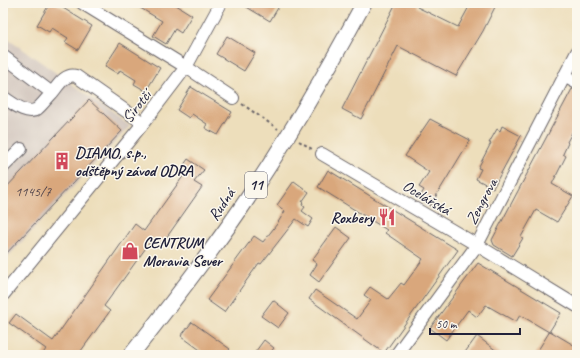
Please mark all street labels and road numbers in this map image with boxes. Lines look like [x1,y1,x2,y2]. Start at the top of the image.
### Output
street label: Sirotčí [118,84,158,127]
road number: 11 [245,172,267,198]
street label: Zengrova [462,174,503,228]
street label: Ocelářská [399,176,456,221]
street label: Rudná [204,183,241,224]

